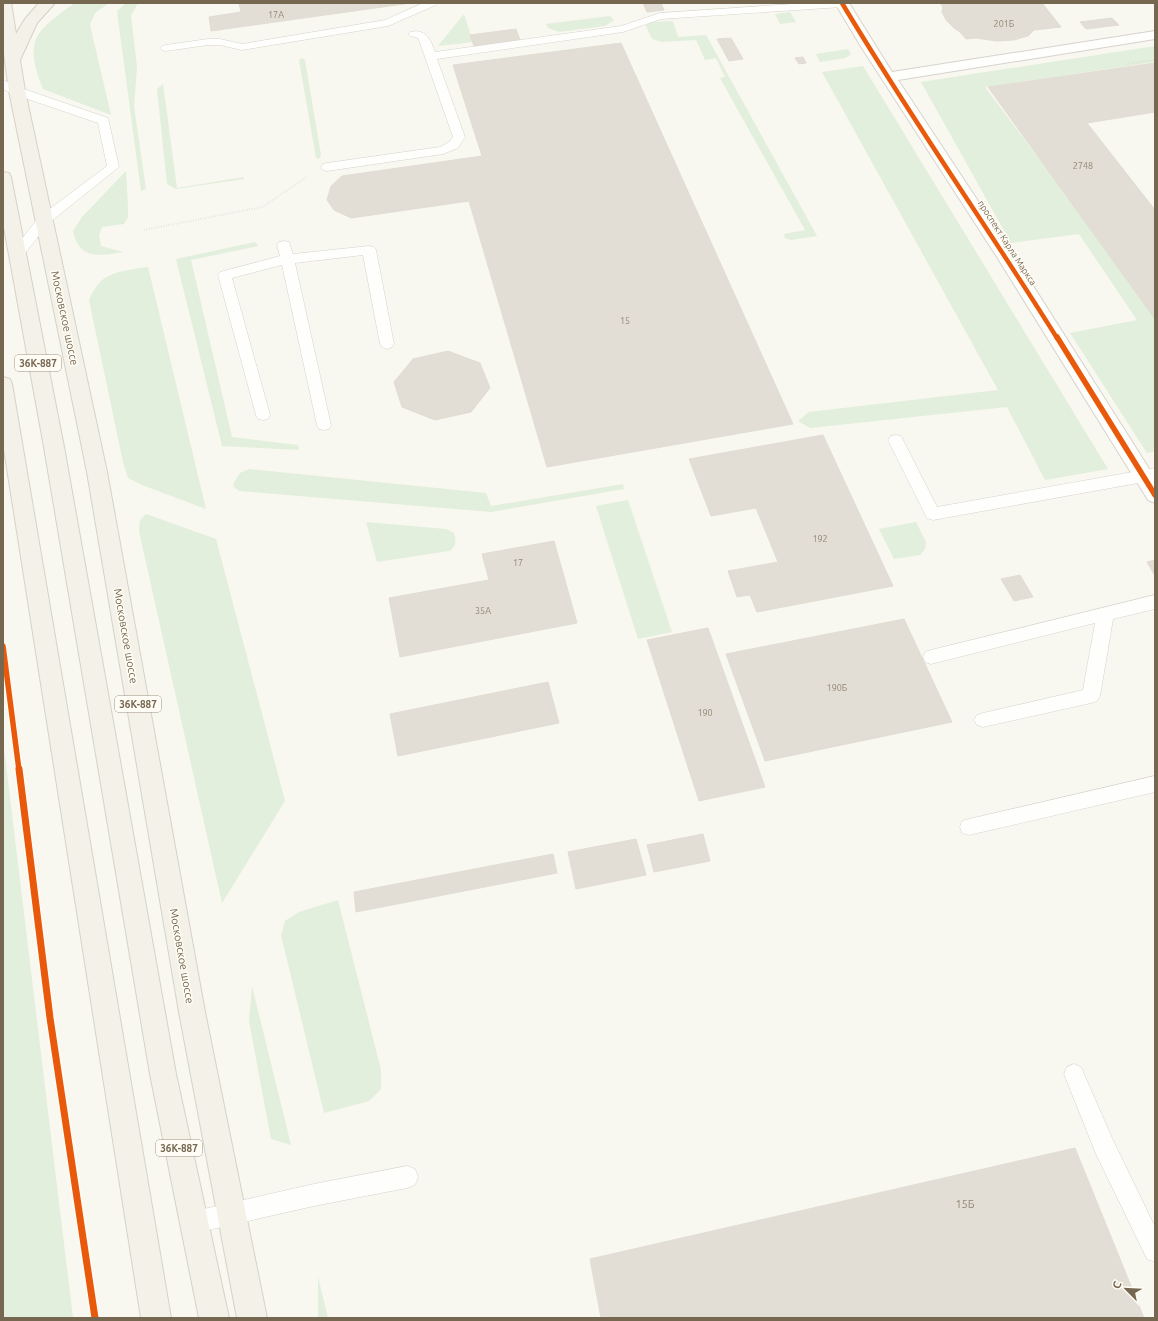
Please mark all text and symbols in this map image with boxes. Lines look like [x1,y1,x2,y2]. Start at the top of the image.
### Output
house number: 17А [268,10,284,20]
house number: 201Б [994,19,1015,29]
house number: 2748 [1073,161,1093,171]
street label: проспект Карла Маркса [976,199,1038,287]
street label: Московское шоссе [49,270,81,366]
house number: 15 [620,316,630,326]
road number: 36К-887 [15,355,61,371]
house number: 192 [812,534,828,544]
house number: 17 [513,558,523,568]
street label: Московское шоссе [112,588,140,684]
house number: 35А [475,606,491,616]
house number: 190Б [827,683,848,693]
road number: 36К-887 [115,696,161,712]
house number: 190 [697,708,713,718]
street label: Московское шоссе [168,908,196,1004]
road number: 36К-887 [156,1140,202,1156]
house number: 15Б [955,1198,975,1210]
north arrow [1106,1269,1146,1309]
text: С [1110,1279,1124,1291]

